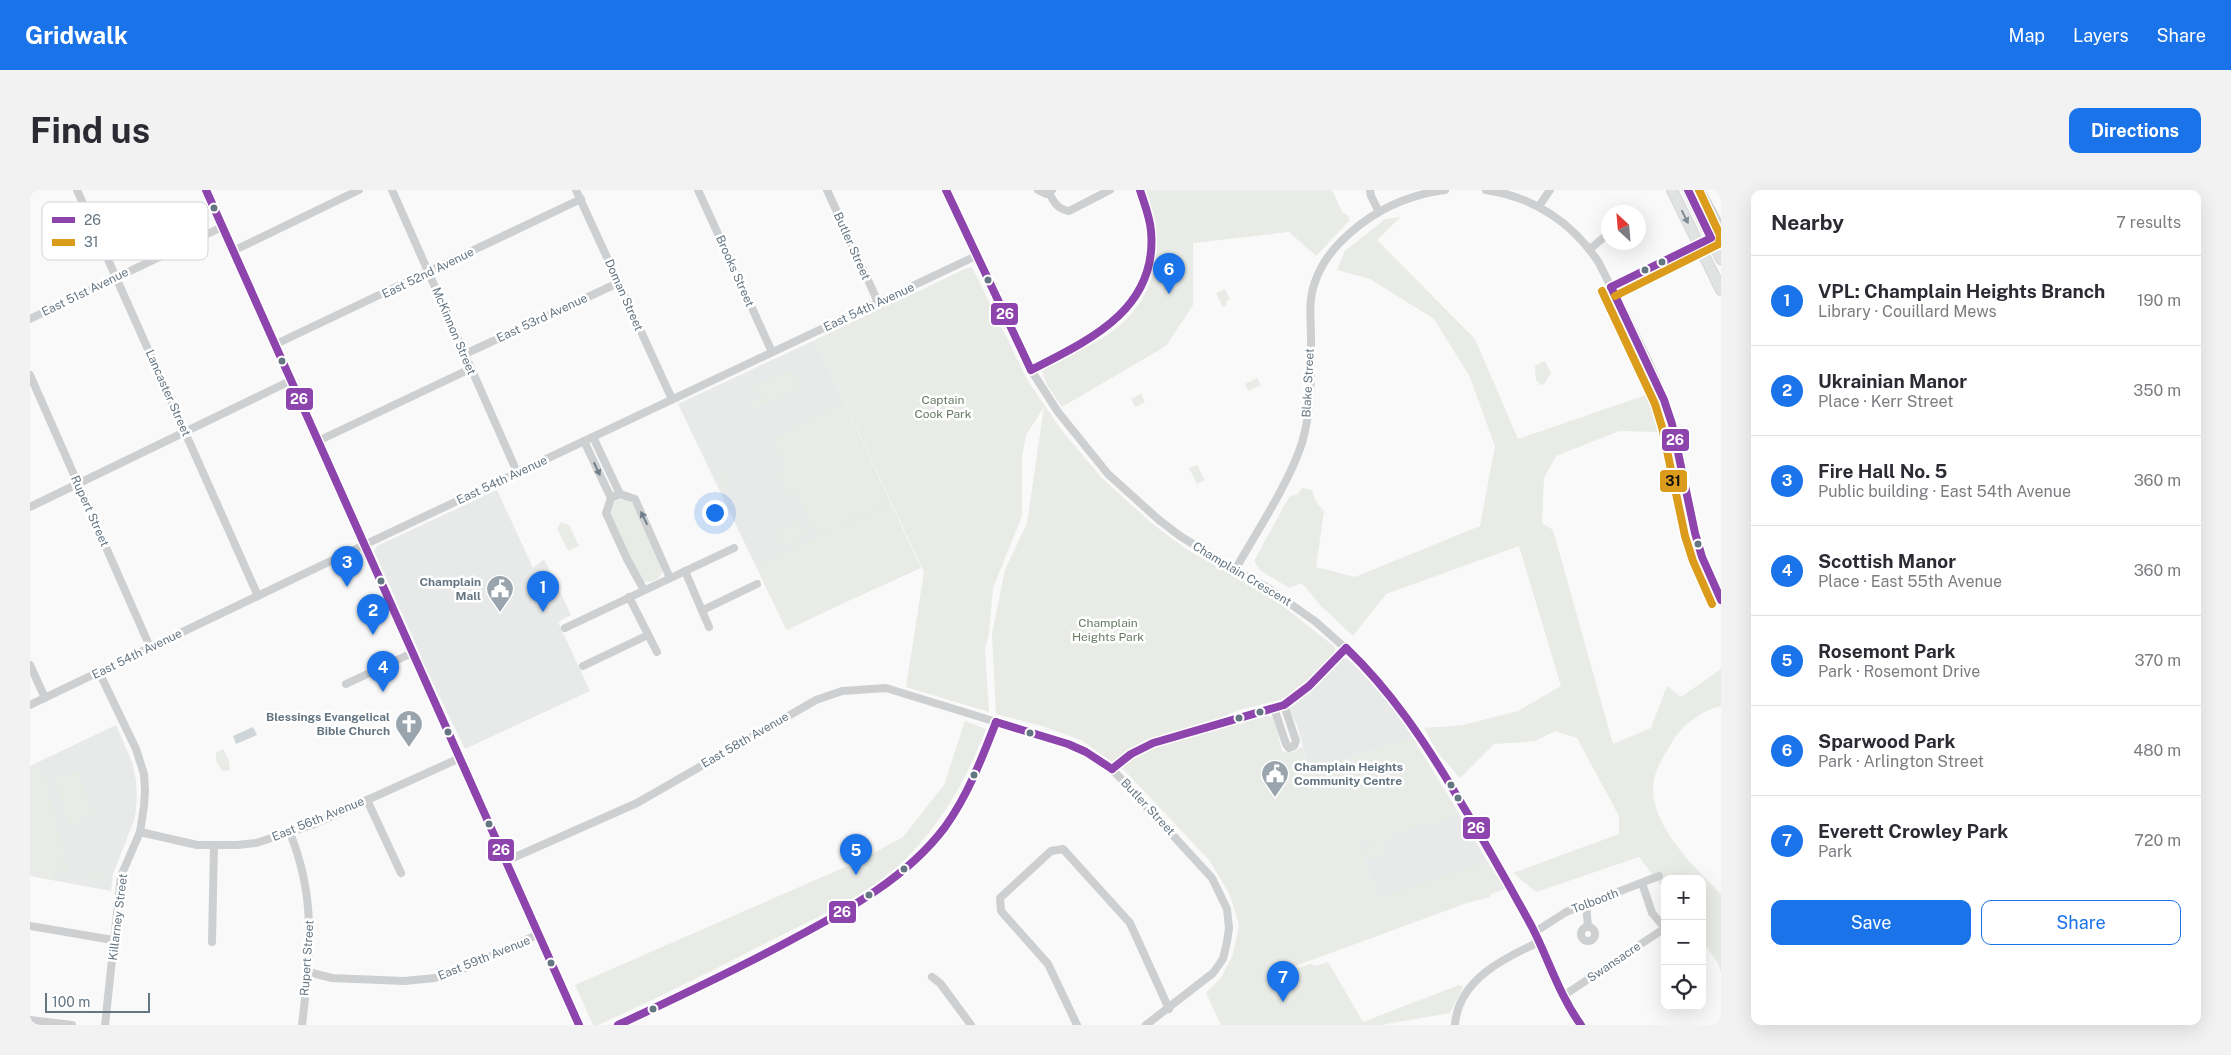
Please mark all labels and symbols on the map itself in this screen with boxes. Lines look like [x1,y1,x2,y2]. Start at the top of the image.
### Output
legend [42,202,208,260]
unlabelled marker [209,203,219,213]
north arrow [1601,205,1646,250]
street label: Butler Street [831,210,873,282]
one-way arrow [1682,210,1690,224]
text: 26 [84,212,101,228]
street label: Brooks Street [713,233,757,309]
text: 31 [84,234,99,250]
street label: East 52nd Avenue [380,245,476,301]
pin: 6 [1153,253,1185,294]
street label: Doman Street [602,257,646,333]
unlabelled marker [1657,257,1667,267]
street label: East 51st Avenue [39,265,131,319]
unlabelled marker [1640,265,1650,275]
unlabelled marker [983,275,993,285]
street label: East 54th Avenue [821,280,917,334]
street label: McKinnon Street [429,285,479,377]
street label: East 53rd Avenue [494,291,590,345]
line badge: 26 [990,302,1019,326]
text: 26 [996,306,1014,322]
street label: Lancaster Street [143,348,193,439]
street label: Blake Street [1299,348,1317,418]
unlabelled marker [277,356,287,366]
line badge: 26 [285,387,314,411]
text: 26 [290,391,308,407]
park label: Captain Cook Park [914,393,972,421]
line badge: 26 [1661,428,1690,452]
text: 26 [1666,432,1684,448]
street label: East 54th Avenue [454,453,550,507]
one-way arrow [593,462,602,477]
line badge: 31 [1659,469,1688,493]
street label: Rupert Street [68,473,112,549]
text: 31 [1665,473,1681,489]
your location [702,500,728,526]
one-way arrow [639,511,647,525]
street label: Champlain Crescent [1190,539,1294,609]
unlabelled marker [1693,539,1703,549]
pin: 3 [331,546,363,587]
pin: 1 [527,571,559,612]
public building icon: Champlain Mall [485,574,515,613]
place label: Champlain Mall [419,575,481,603]
unlabelled marker [376,576,386,586]
pin: 2 [357,594,389,635]
park label: Champlain Heights Park [1072,616,1144,644]
street label: East 54th Avenue [90,626,184,682]
pin: 4 [367,651,399,692]
unlabelled marker [1255,707,1265,717]
church icon: Blessings Evangelical Bible Church [394,709,424,748]
street label: East 58th Avenue [699,709,791,771]
place label: Blessings Evangelical Bible Church [266,710,390,738]
unlabelled marker [1234,713,1244,723]
unlabelled marker [443,727,453,737]
unlabelled marker [1025,728,1035,738]
public building icon: Champlain Heights Community Centre [1260,759,1290,798]
place label: Champlain Heights Community Centre [1294,760,1403,788]
unlabelled marker [969,770,979,780]
street label: Butler Street [1118,776,1178,839]
unlabelled marker [1446,780,1456,790]
unlabelled marker [1453,793,1463,803]
street label: East 56th Avenue [270,794,366,844]
line badge: 26 [1462,816,1491,840]
unlabelled marker [484,819,494,829]
text: 26 [1467,820,1485,836]
pin: 5 [840,834,872,875]
line badge: 26 [487,838,515,862]
text: 26 [492,842,510,858]
unlabelled marker [899,864,909,874]
street label: Killarney Street [106,872,130,961]
street label: Tolbooth [1570,886,1620,916]
unlabelled marker [864,890,874,900]
line badge: 26 [828,900,857,924]
text: 26 [833,904,851,920]
street label: Rupert Street [297,919,317,996]
street label: East 59th Avenue [436,933,532,983]
street label: Swansacre [1585,939,1644,985]
unlabelled marker [546,958,556,968]
pin: 7 [1267,961,1299,1002]
scale bar [45,990,150,1013]
unlabelled marker [648,1004,658,1014]

